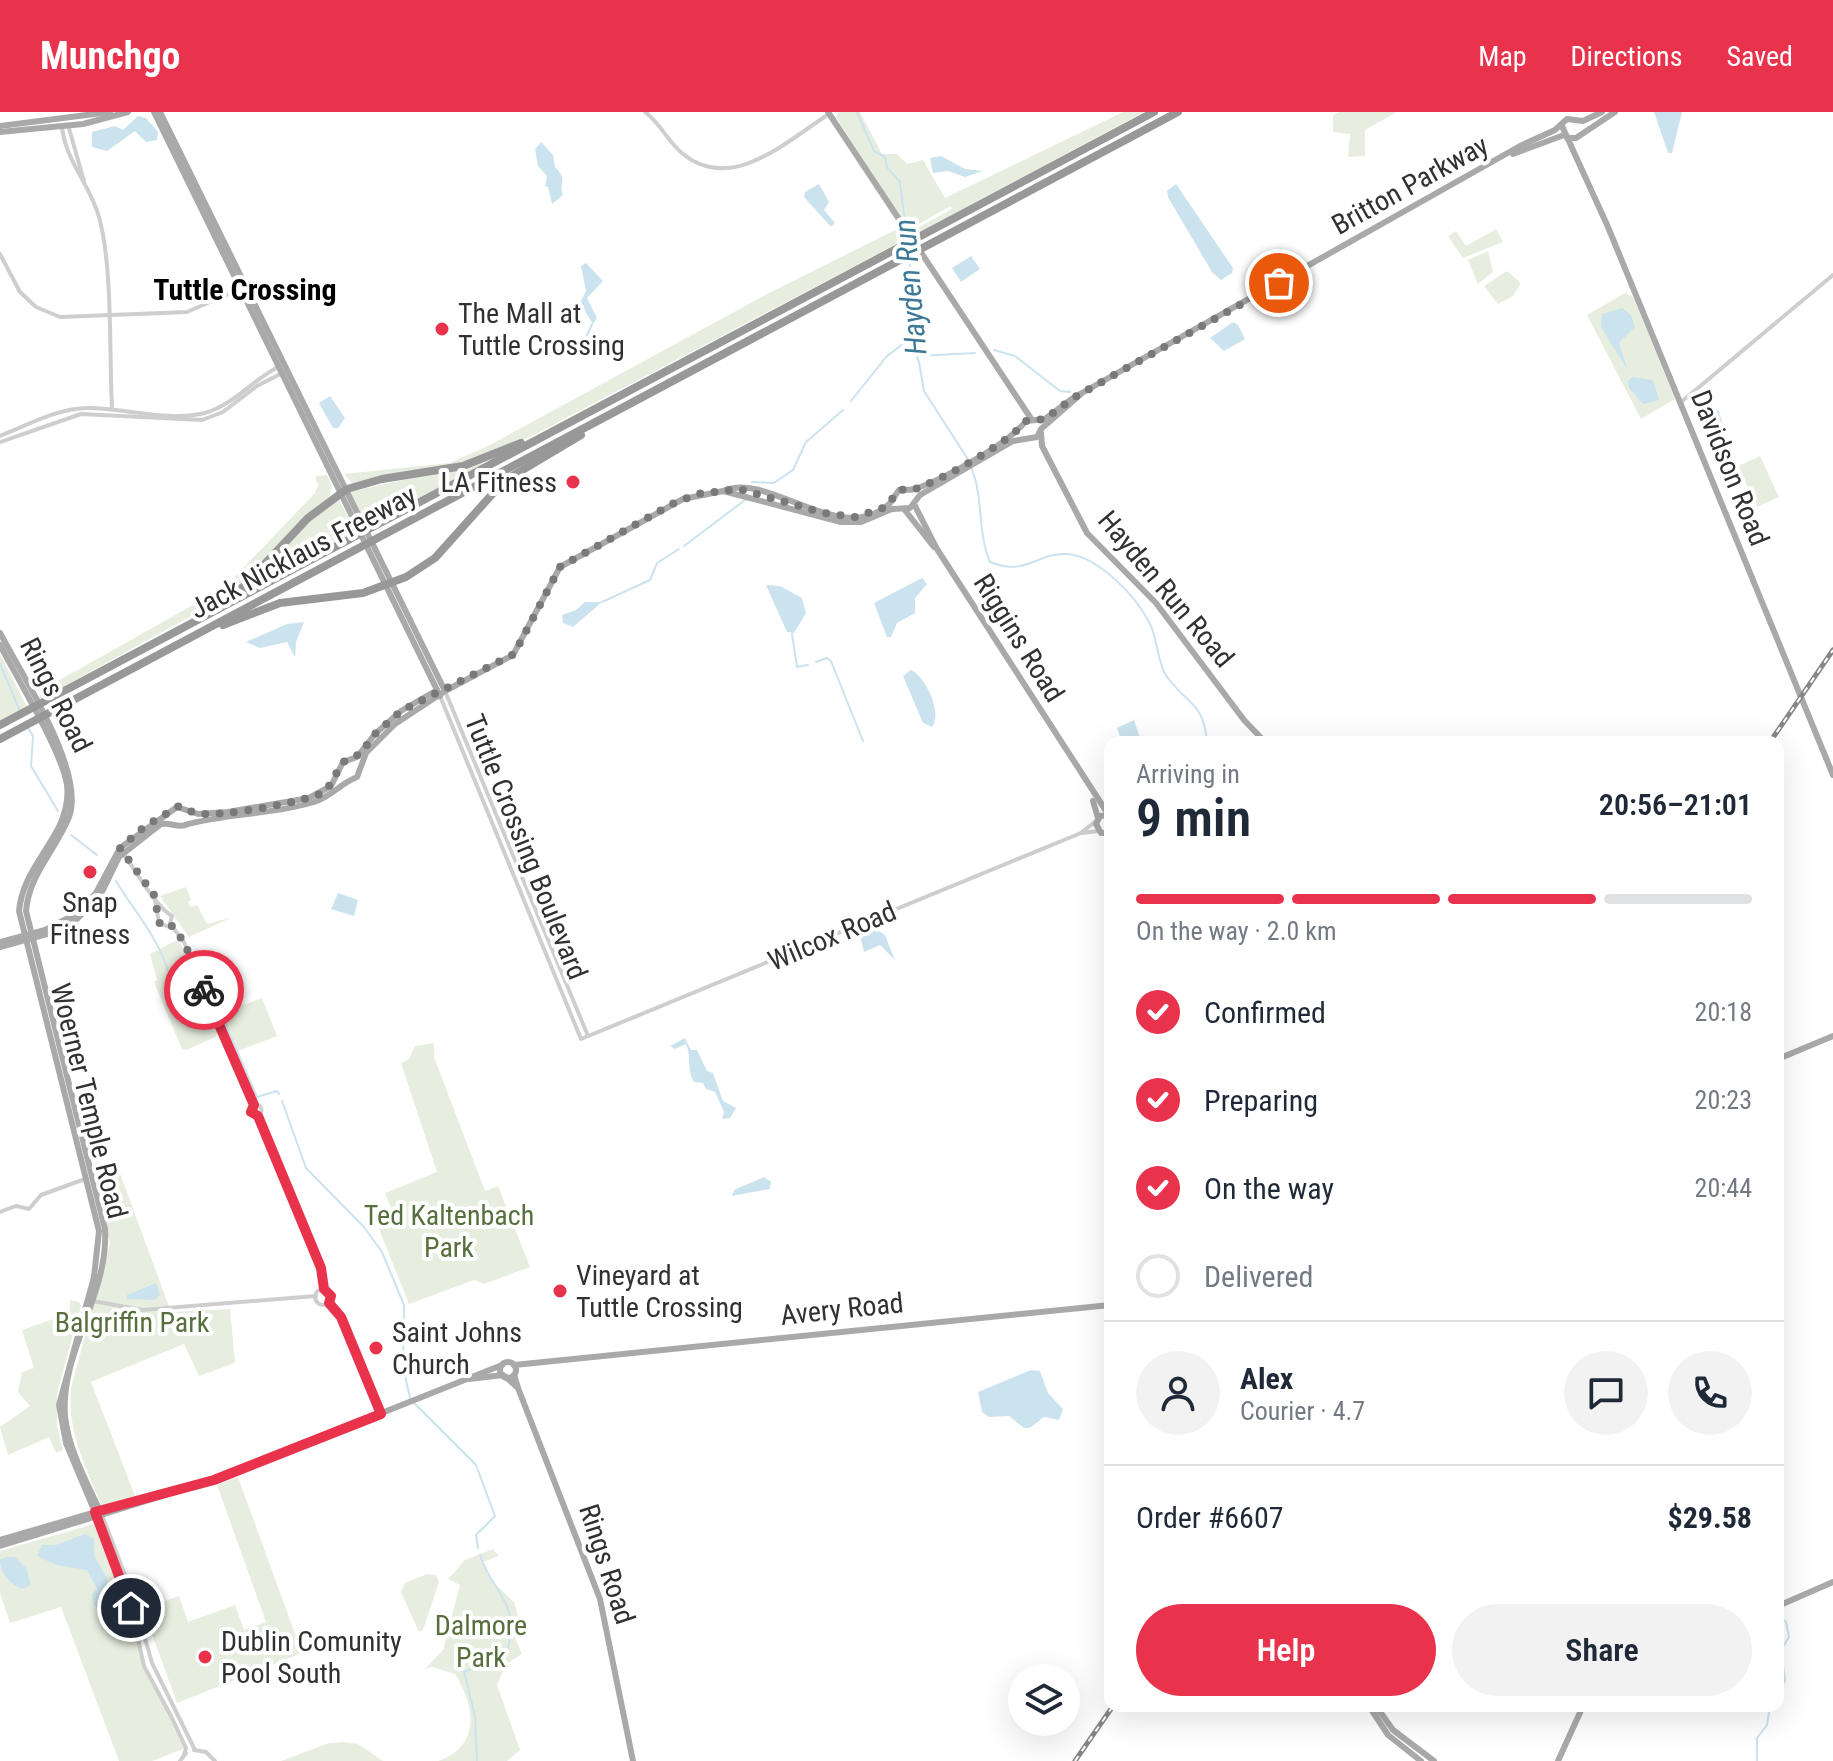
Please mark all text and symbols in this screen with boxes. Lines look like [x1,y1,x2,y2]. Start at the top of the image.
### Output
text: Munchgo [40,34,180,78]
text: Map [1478,40,1527,73]
text: Directions [1571,40,1682,73]
text: Saved [1726,40,1793,73]
street label: Britton Parkway [1326,128,1494,242]
water label: Hayden Run [887,218,933,356]
pin [1245,249,1313,317]
icon: bag [1257,261,1301,305]
district label: Tuttle Crossing [153,272,337,307]
place label: The Mall at Tuttle Crossing [458,297,625,362]
marker: The Mall at Tuttle Crossing [433,320,451,338]
street label: Davidson Road [1684,386,1776,550]
place label: LA Fitness [440,466,557,499]
marker: LA Fitness [564,473,582,491]
street label: Jack Nicklaus Freeway [184,478,422,626]
street label: Hayden Run Road [1091,504,1241,674]
street label: Riggins Road [967,568,1071,708]
street label: Rings Road [13,632,99,758]
street label: Tuttle Crossing Boulevard [458,710,594,984]
text: Arriving in [1136,759,1240,789]
text: 20:56–21:01 [1599,787,1752,822]
text: 9 min [1136,788,1251,849]
marker: Snap Fitness [81,863,99,881]
place label: Snap Fitness [50,886,130,951]
street label: Wilcox Road [763,894,901,978]
text: On the way · 2.0 km [1136,916,1337,946]
courier [164,950,244,1030]
icon: bike [182,968,226,1012]
street label: Woerner Temple Road [44,980,134,1222]
icon: check [1136,990,1180,1034]
text: Confirmed [1204,995,1326,1030]
text: 20:18 [1695,997,1752,1027]
icon: check [1136,1078,1180,1122]
text: Preparing [1204,1083,1318,1118]
text: 20:23 [1695,1085,1752,1115]
icon: check [1136,1166,1180,1210]
text: On the way [1204,1171,1334,1206]
text: 20:44 [1695,1173,1752,1203]
park label: Ted Kaltenbach Park [364,1199,534,1264]
place label: Vineyard at Tuttle Crossing [576,1259,743,1324]
text: Delivered [1204,1259,1313,1294]
marker: Vineyard at Tuttle Crossing [551,1282,569,1300]
street label: Avery Road [779,1286,905,1332]
park label: Balgriffin Park [55,1306,210,1339]
place label: Saint Johns Church [392,1316,522,1381]
marker: Saint Johns Church [367,1339,385,1357]
button: person [1136,1351,1220,1435]
button: chat [1564,1351,1648,1435]
button: phone [1668,1351,1752,1435]
text: Alex [1240,1361,1293,1396]
text: Courier · 4.7 [1240,1396,1365,1426]
street label: Rings Road [572,1500,642,1628]
text: Order #6607 [1136,1500,1284,1535]
text: $29.58 [1667,1500,1752,1535]
pin [97,1574,165,1642]
icon: home [109,1586,153,1630]
button: Help [1136,1604,1436,1696]
button: Share [1452,1604,1752,1696]
park label: Dalmore Park [435,1609,527,1674]
place label: Dublin Comunity Pool South [221,1625,402,1690]
marker: Dublin Comunity Pool South [196,1648,214,1666]
map controls [1008,1664,1080,1736]
button: layers [1008,1664,1080,1736]

